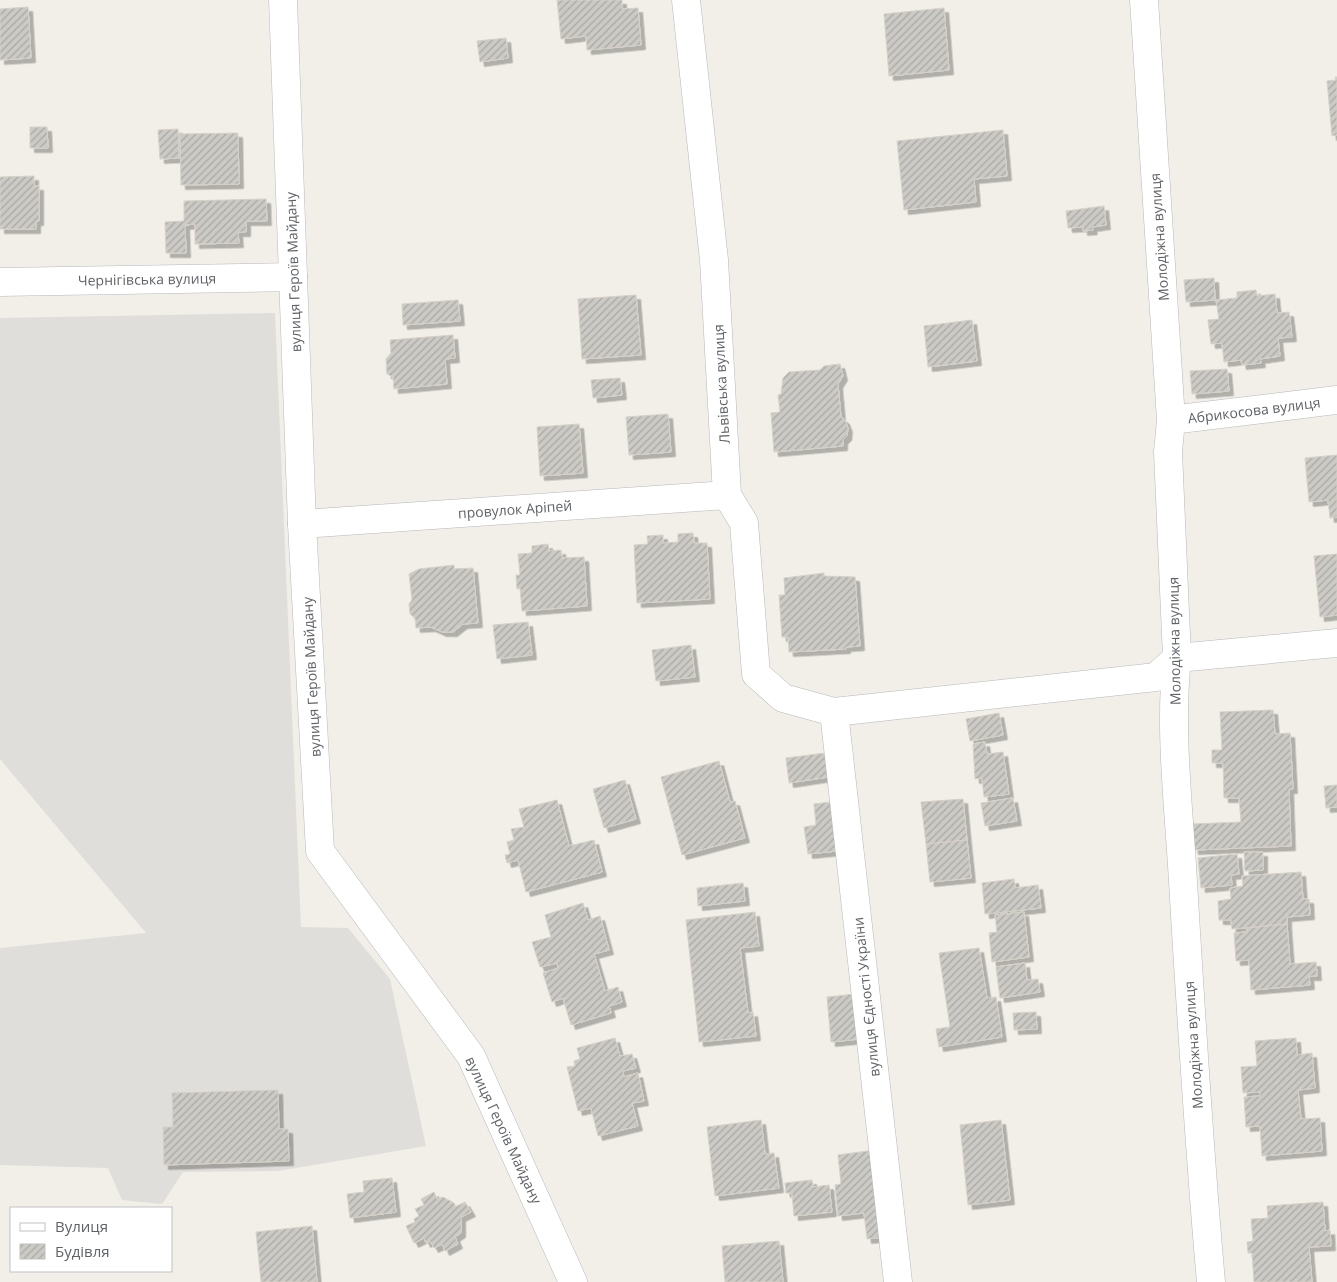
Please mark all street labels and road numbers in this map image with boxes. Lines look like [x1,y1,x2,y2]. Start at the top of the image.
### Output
street label: Молодіжна вулиця [1145,172,1173,302]
street label: вулиця Героїв Майдану [281,191,305,353]
street label: Чернігівська вулиця [78,268,216,290]
street label: Львівська вулиця [708,324,734,444]
street label: Абрикосова вулиця [1187,392,1321,428]
street label: провулок Аріпей [457,496,573,522]
street label: Молодіжна вулиця [1163,577,1185,705]
street label: вулиця Героїв Майдану [297,595,325,758]
street label: вулиця Єдності України [848,916,884,1078]
street label: Молодіжна вулиця [1179,980,1207,1110]
street label: вулиця Героїв Майдану [461,1053,547,1208]

